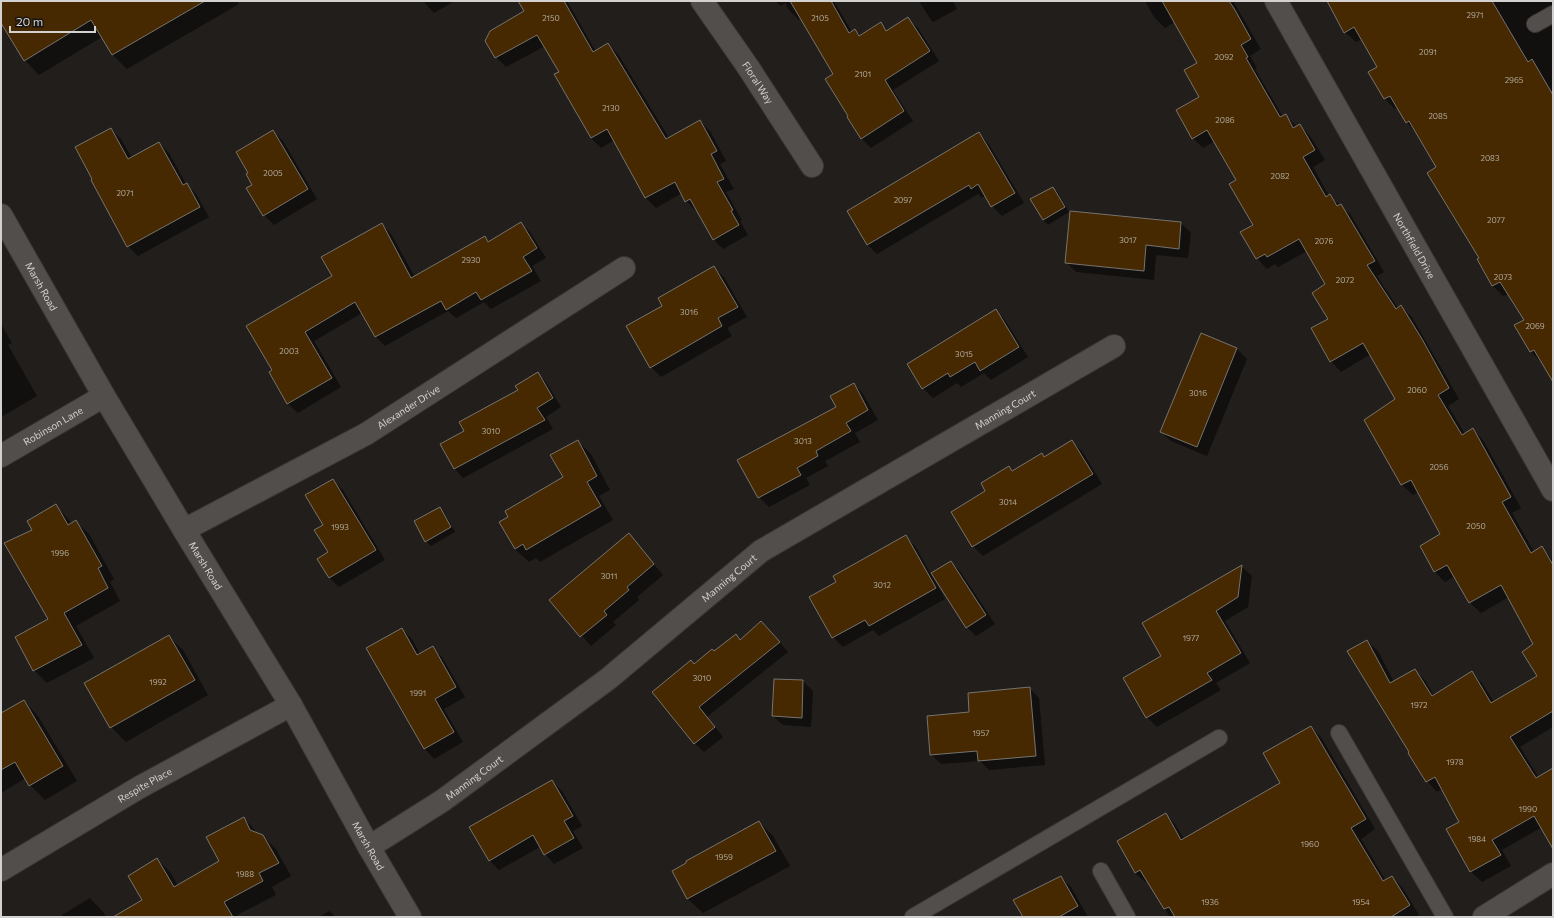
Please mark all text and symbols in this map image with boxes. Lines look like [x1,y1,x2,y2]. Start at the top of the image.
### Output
scale bar [10,8,95,34]
house number: 2971 [1467,10,1483,20]
house number: 2150 [542,13,560,23]
house number: 2105 [811,13,829,23]
text: 20 m [16,14,43,28]
house number: 2091 [1419,47,1437,57]
house number: 2092 [1215,52,1234,62]
street label: Floral Way [740,59,776,106]
house number: 2101 [855,69,871,79]
house number: 2965 [1505,75,1524,85]
house number: 2130 [602,103,620,113]
house number: 2085 [1428,111,1448,121]
house number: 2086 [1215,115,1235,125]
house number: 2083 [1480,153,1500,163]
house number: 2005 [263,168,283,178]
house number: 2082 [1271,171,1290,181]
house number: 2071 [116,188,134,198]
house number: 2097 [894,195,912,205]
street label: Northfield Drive [1391,211,1438,280]
house number: 2077 [1487,215,1505,225]
house number: 3017 [1119,235,1137,245]
house number: 2076 [1315,236,1333,246]
house number: 2930 [461,255,481,265]
street label: Marsh Road [23,260,60,313]
house number: 2073 [1494,272,1513,282]
house number: 2072 [1336,275,1355,285]
house number: 3016 [680,307,698,317]
house number: 2069 [1525,321,1545,331]
house number: 2003 [279,346,299,356]
house number: 3015 [955,349,973,359]
street label: Alexander Drive [375,382,442,431]
house number: 2060 [1407,385,1427,395]
street label: Manning Court [972,387,1038,432]
house number: 3016 [1189,388,1207,398]
street label: Robinson Lane [21,404,85,448]
house number: 3010 [482,426,500,436]
house number: 3013 [794,436,812,446]
house number: 2056 [1429,462,1449,472]
house number: 3014 [999,497,1017,507]
house number: 2050 [1466,521,1486,531]
house number: 1993 [331,522,349,532]
street label: Marsh Road [187,539,225,592]
house number: 1996 [51,548,69,558]
street label: Manning Court [699,551,759,604]
house number: 3011 [601,571,617,581]
house number: 3012 [873,580,891,590]
house number: 1977 [1183,633,1199,643]
house number: 3010 [693,673,711,683]
house number: 1992 [149,677,167,687]
house number: 1991 [410,688,426,698]
house number: 1972 [1411,700,1428,710]
house number: 1957 [972,728,990,738]
street label: Manning Court [443,752,505,803]
house number: 1978 [1446,757,1464,767]
street label: Respite Place [115,765,174,805]
house number: 1990 [1519,804,1537,814]
street label: Marsh Road [350,819,387,872]
house number: 1984 [1468,834,1486,844]
house number: 1960 [1301,839,1319,849]
house number: 1959 [715,852,733,862]
house number: 1988 [236,869,254,879]
house number: 1936 [1201,897,1219,907]
house number: 1954 [1352,897,1370,907]

